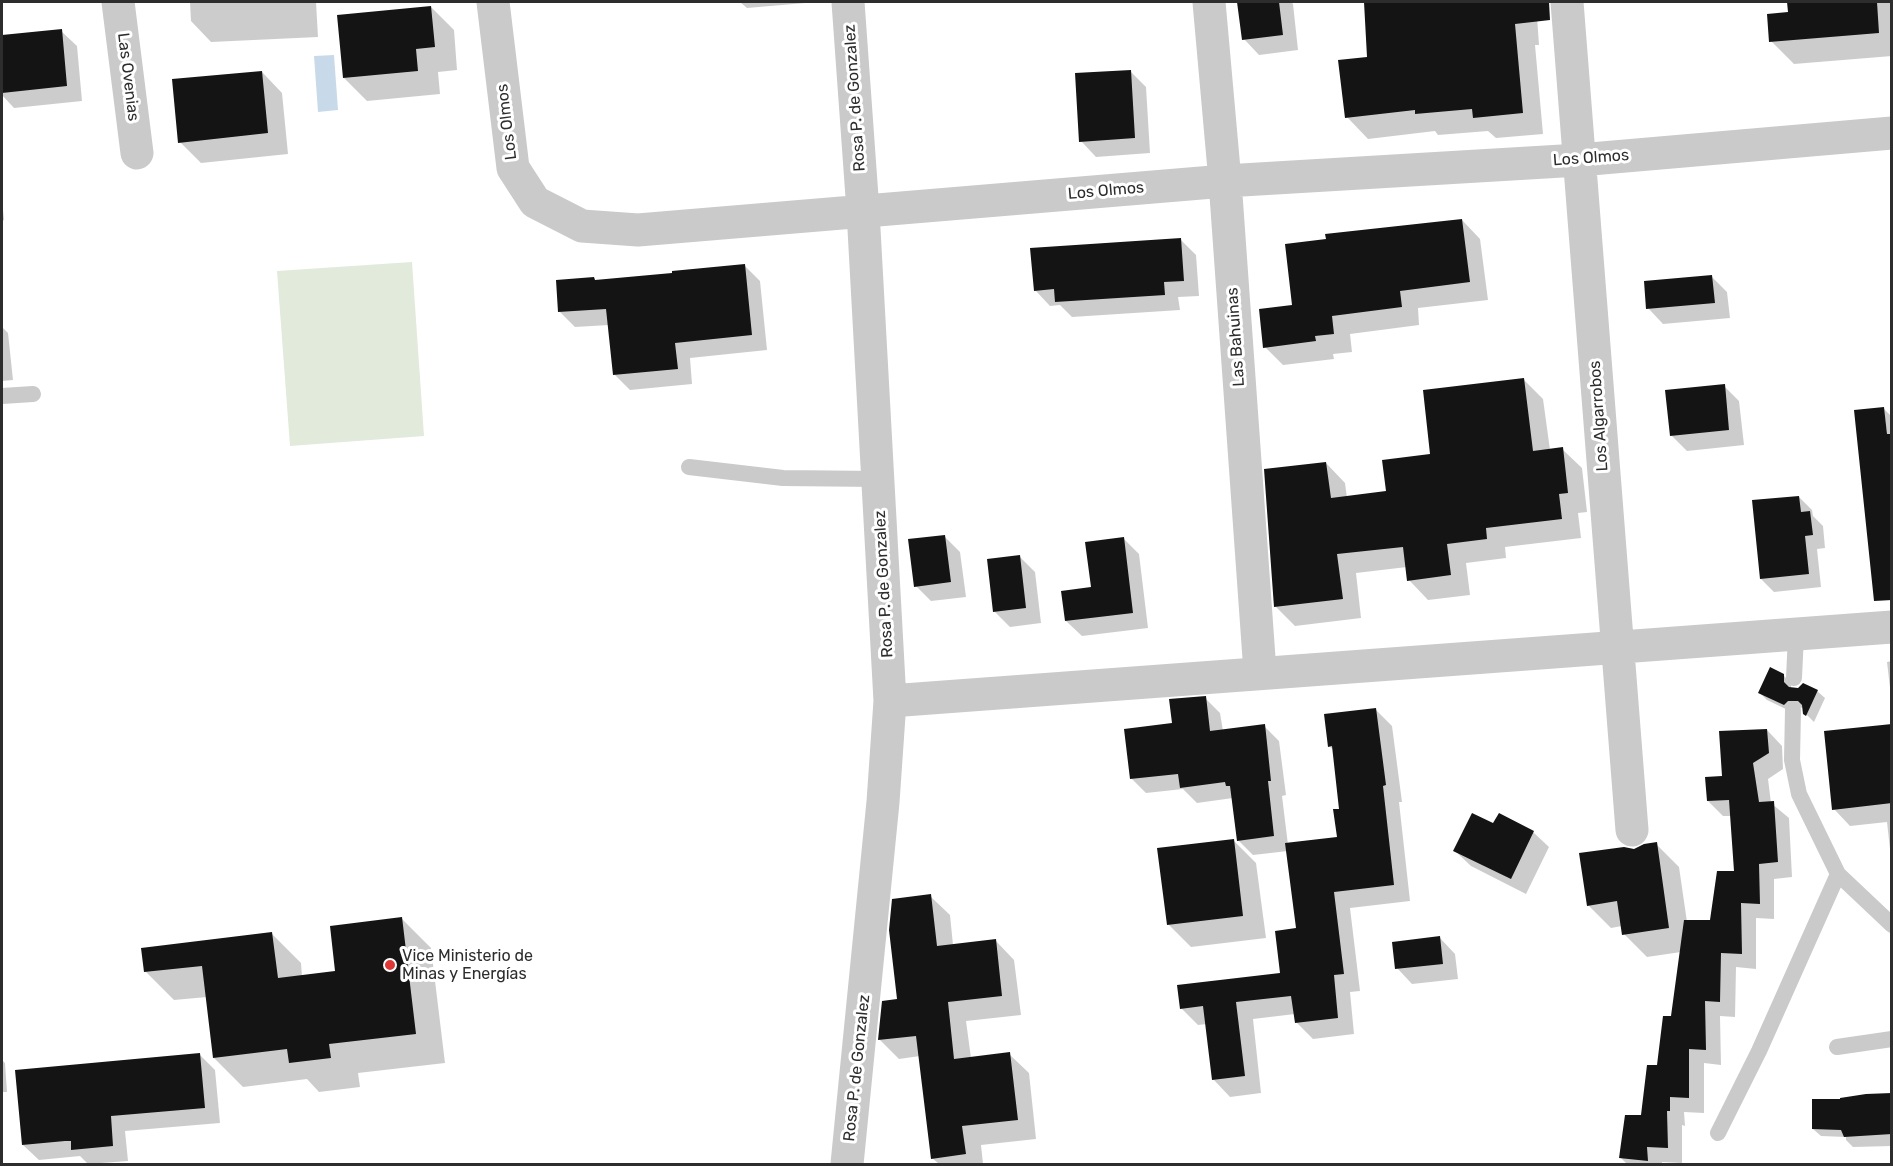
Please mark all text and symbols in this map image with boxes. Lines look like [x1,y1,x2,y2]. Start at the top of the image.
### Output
street label: Rosa P. de Gonzalez [840,24,870,172]
street label: Las Ovenias [113,32,143,122]
street label: Los Olmos [493,83,521,161]
street label: Los Olmos [1552,146,1630,170]
street label: Los Olmos [1067,178,1145,204]
street label: Las Bahuinas [1223,287,1249,387]
street label: Los Algarrobos [1586,360,1612,472]
street label: Rosa P. de Gonzalez [871,510,897,658]
place label: Vice Ministerio de Minas y Energías [402,946,533,984]
marker: Vice Ministerio de Minas y Energías [383,958,397,972]
street label: Rosa P. de Gonzalez [840,994,874,1142]

